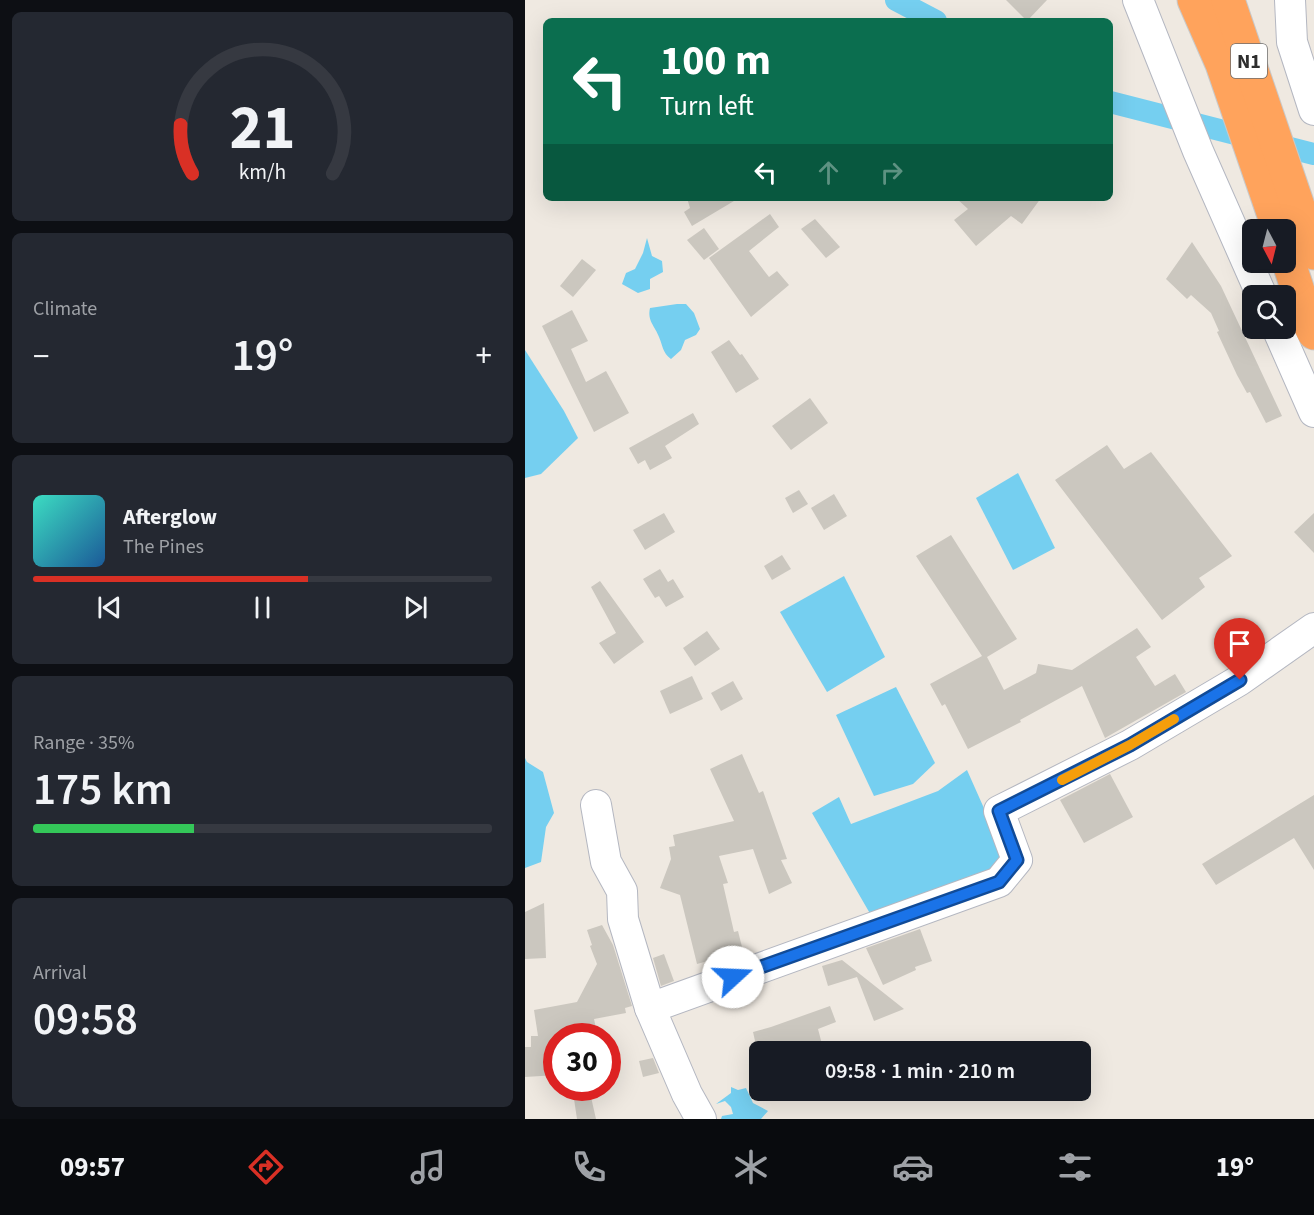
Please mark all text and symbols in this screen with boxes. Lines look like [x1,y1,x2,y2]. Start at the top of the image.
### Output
text: 100 m [660,31,771,91]
icon: left [561,42,639,120]
road number: N1 [1231,44,1267,78]
text: 21 [230,84,295,173]
text: Turn left [660,87,754,126]
icon: left [749,156,782,189]
icon: ahead [812,156,845,189]
icon: right [875,156,908,189]
text: km/h [239,157,286,188]
north arrow [1242,219,1296,273]
map controls [1242,219,1296,339]
button: search [1242,285,1296,339]
text: Climate [33,295,97,323]
text: 19° [232,324,293,388]
text: − [33,333,49,380]
text: + [476,333,492,380]
text: Afterglow [123,501,217,533]
text: The Pines [123,533,204,561]
icon: previous [93,591,126,624]
icon: pause [246,591,279,624]
icon: next [399,591,432,624]
pin [1214,618,1265,680]
icon: arrive [1223,627,1256,660]
text: Range · 35% [33,729,134,757]
text: 175 km [33,758,173,822]
position arrow [701,945,765,1009]
text: Arrival [33,959,87,987]
text: 09:58 [33,988,138,1052]
speed limit sign: 30 [543,1023,621,1101]
text: 09:58 · 1 min · 210 m [825,1055,1015,1087]
icon: directions [245,1146,287,1188]
icon: music [407,1146,449,1188]
icon: phone [568,1146,610,1188]
icon: climate [730,1146,772,1188]
icon: car [892,1146,934,1188]
icon: filters [1054,1146,1096,1188]
text: 09:57 [60,1148,125,1187]
text: 19° [1216,1148,1254,1187]

